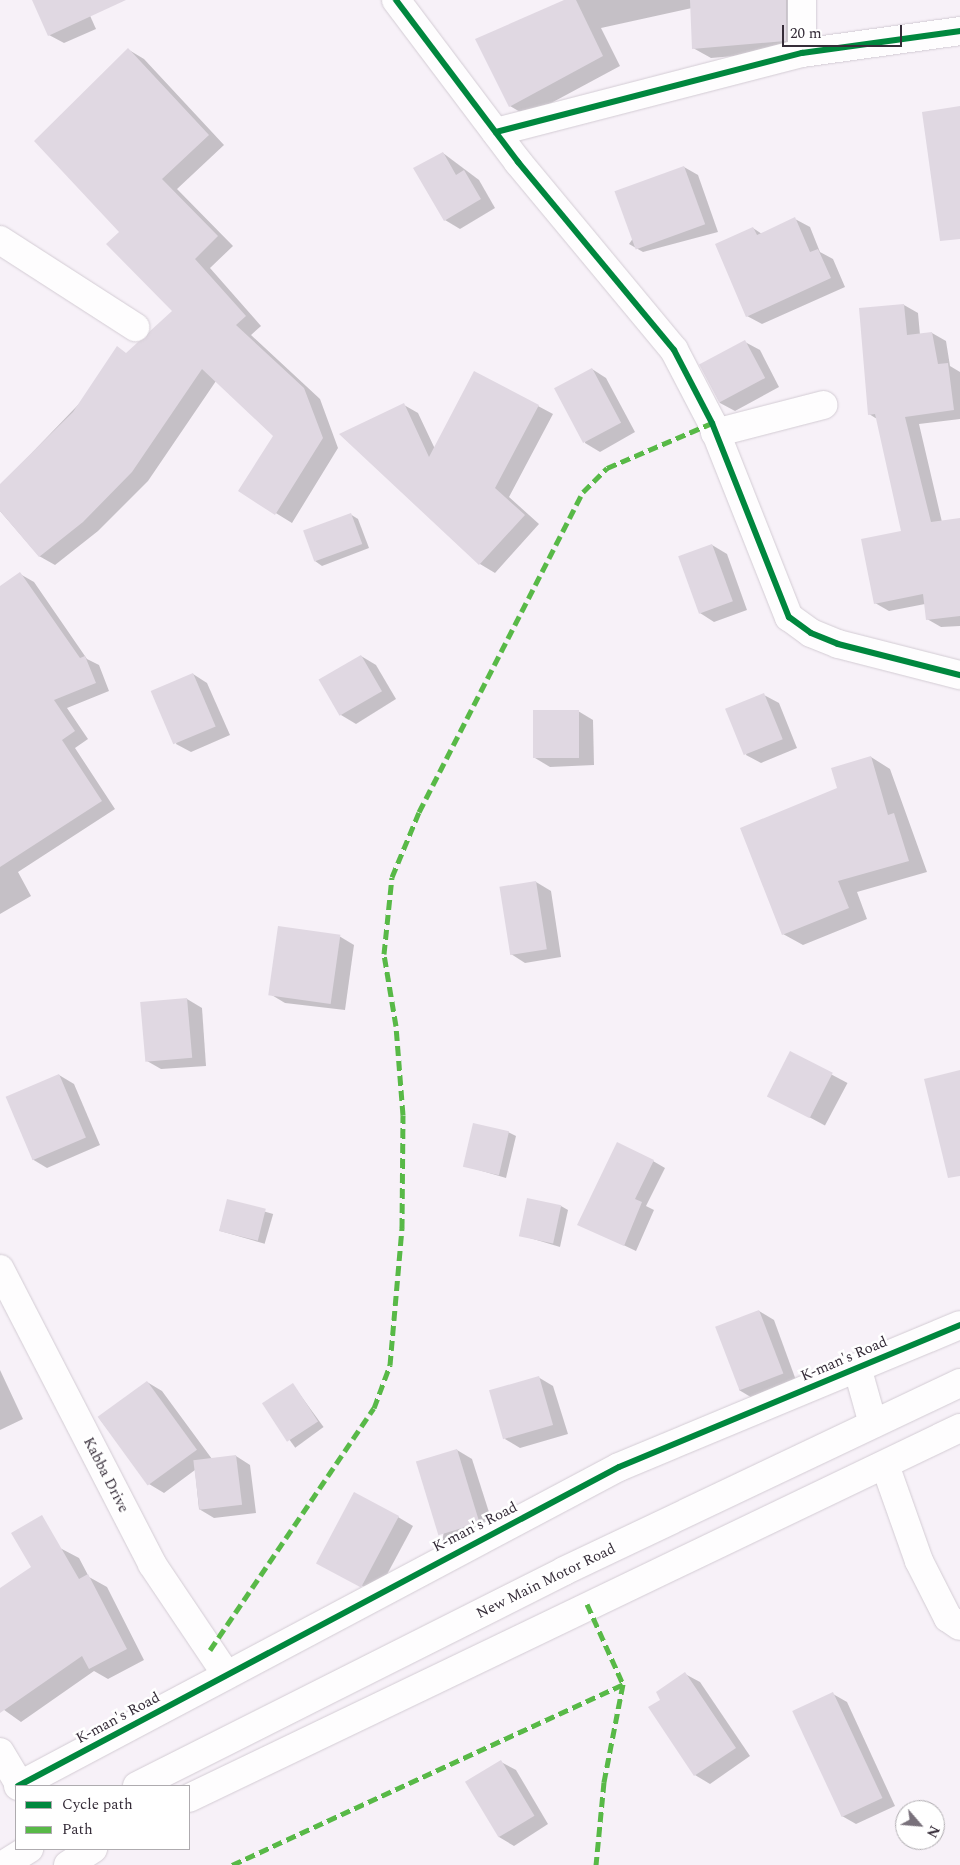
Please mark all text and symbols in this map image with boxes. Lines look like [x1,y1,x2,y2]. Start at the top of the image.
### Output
scale bar [785,15,905,47]
text: 20 m [790,22,822,45]
street label: K-man's Road [798,1333,890,1385]
street label: Kabba Drive [79,1434,133,1516]
street label: K-man's Road [430,1498,520,1556]
street label: New Main Motor Road [473,1539,619,1623]
street label: K-man's Road [73,1688,163,1748]
legend [15,1785,190,1850]
text: Cycle path [62,1793,133,1816]
north arrow [895,1800,945,1850]
text: Path [62,1818,93,1841]
text: N [921,1822,945,1841]

